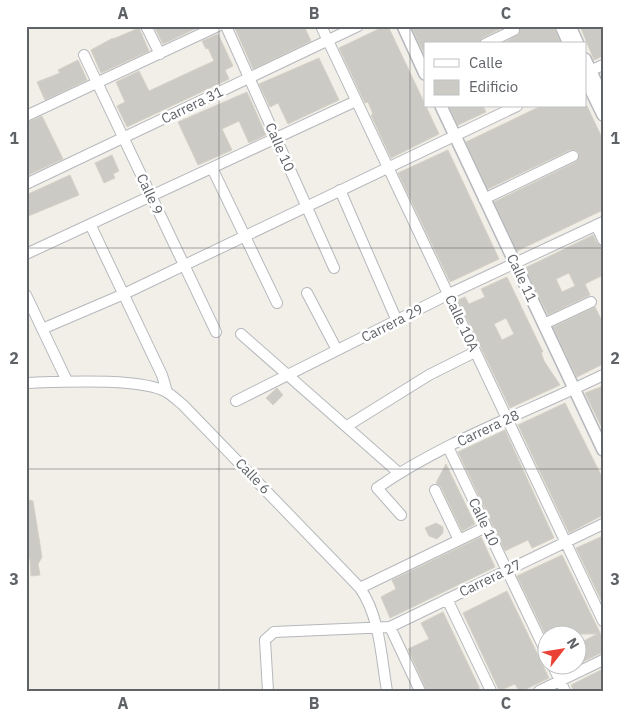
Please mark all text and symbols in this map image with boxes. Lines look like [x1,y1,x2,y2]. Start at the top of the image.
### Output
text: A [118,3,129,23]
text: B [309,3,320,23]
text: C [501,3,511,23]
legend [424,42,586,108]
text: Calle [469,53,503,72]
text: Edificio [469,77,518,96]
street label: Carrera 31 [158,82,226,128]
street label: Calle 10 [261,120,299,174]
text: 1 [9,128,19,148]
text: 1 [610,128,620,148]
street label: Calle 9 [133,171,167,217]
street label: Calle 11 [503,251,541,305]
street label: Calle 10A [441,292,483,354]
street label: Carrera 29 [358,300,426,346]
text: 2 [9,348,19,368]
text: 2 [610,348,620,368]
street label: Carrera 28 [454,406,522,450]
street label: Calle 6 [232,454,274,498]
street label: Calle 10 [465,495,503,549]
street label: Carrera 27 [456,555,524,601]
text: 3 [9,569,19,589]
text: 3 [610,569,620,589]
north arrow [536,624,586,674]
text: N [563,634,583,652]
text: A [118,693,129,713]
text: B [309,693,320,713]
text: C [501,693,511,713]

